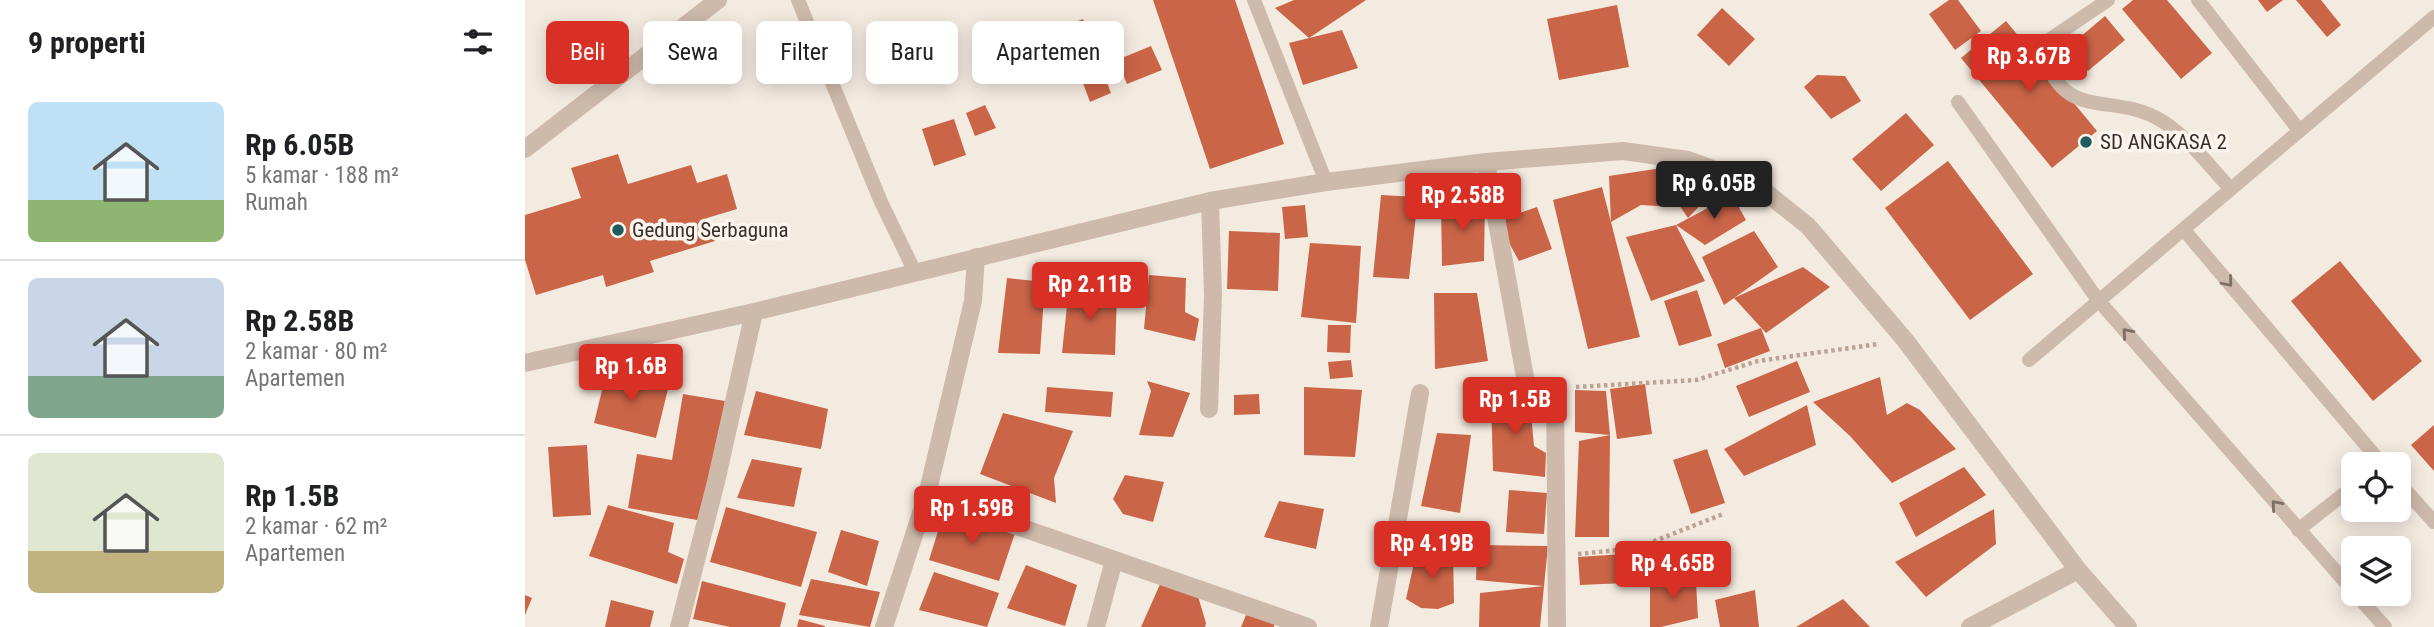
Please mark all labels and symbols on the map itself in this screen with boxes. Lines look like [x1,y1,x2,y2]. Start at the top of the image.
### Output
pin: Rp 3.67B [1957,34,2101,94]
place label: SD ANGKASA 2 [2100,130,2227,154]
marker: SD ANGKASA 2 [2078,134,2094,150]
pin: Rp 6.05B [1642,162,1786,221]
pin: Rp 2.58B [1391,174,1535,233]
place label: Gedung Serbaguna [632,218,788,242]
marker: Gedung Serbaguna [610,222,626,238]
pin: Rp 2.11B [1018,262,1162,322]
one-way arrow [2220,273,2232,286]
one-way arrow [2123,328,2135,341]
pin: Rp 1.6B [566,344,696,404]
pin: Rp 1.5B [1450,378,1580,437]
pin: Rp 1.59B [900,486,1044,546]
one-way arrow [2272,500,2284,513]
pin: Rp 4.19B [1360,522,1504,581]
pin: Rp 4.65B [1601,542,1745,601]

